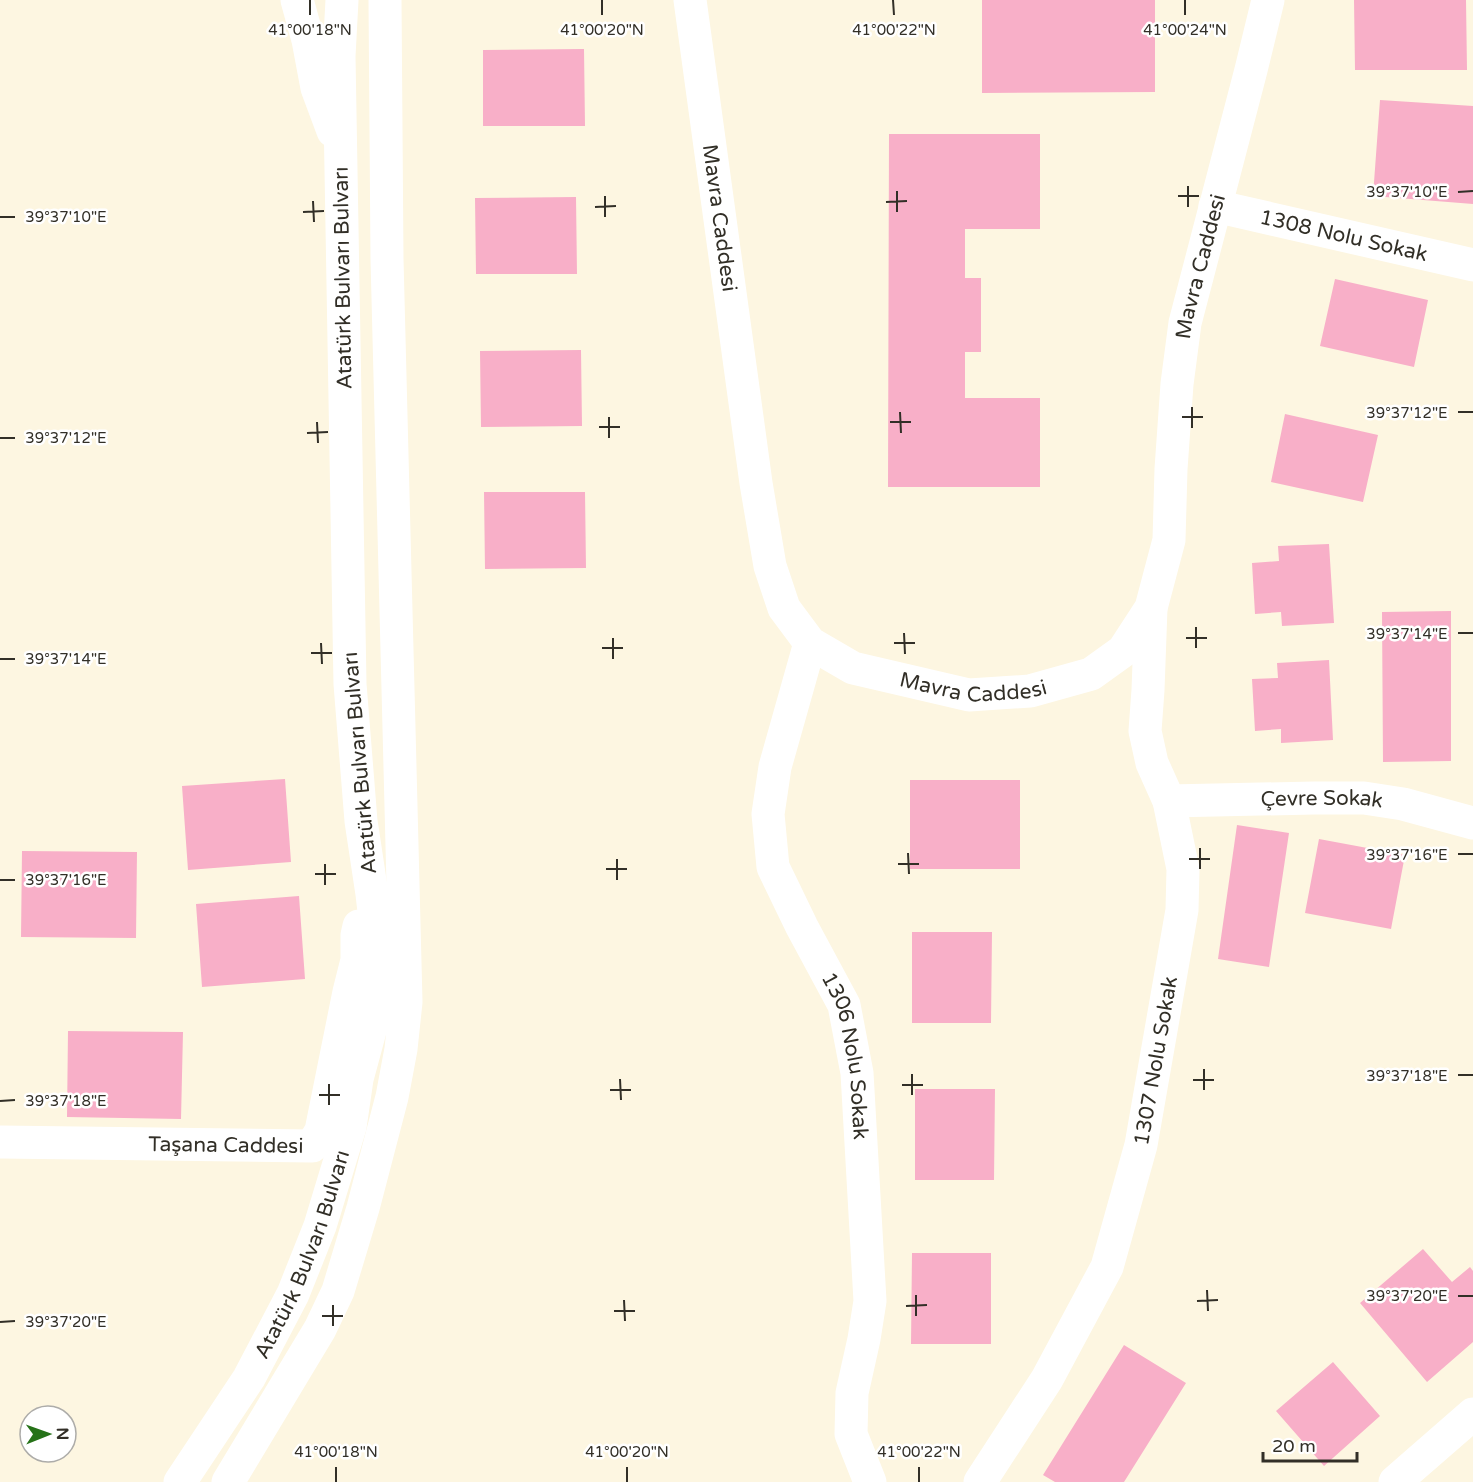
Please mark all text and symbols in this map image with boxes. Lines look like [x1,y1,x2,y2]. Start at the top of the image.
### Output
text: 41°00'18"N [268,21,352,39]
text: 41°00'20"N [560,21,644,39]
text: 41°00'22"N [852,21,936,39]
text: 41°00'24"N [1143,21,1227,39]
street label: Mavra Caddesi [697,143,742,293]
street label: Atatürk Bulvarı Bulvarı [329,166,357,390]
text: 39°37'10"E [1366,183,1448,201]
street label: Mavra Caddesi [1171,192,1231,340]
street label: 1308 Nolu Sokak [1257,204,1430,267]
text: 39°37'10"E [25,208,107,226]
text: 39°37'12"E [1366,404,1448,422]
text: 39°37'12"E [25,429,107,447]
text: 39°37'14"E [1366,625,1448,643]
text: 39°37'14"E [25,650,107,668]
street label: Atatürk Bulvarı Bulvarı [338,651,382,875]
street label: Mavra Caddesi [897,667,1050,708]
street label: Çevre Sokak [1260,785,1385,813]
text: 39°37'16"E [1366,846,1448,864]
text: 39°37'16"E [25,871,107,889]
street label: 1306 Nolu Sokak [816,968,873,1140]
street label: 1307 Nolu Sokak [1129,974,1183,1147]
text: 39°37'18"E [1366,1067,1448,1085]
text: 39°37'18"E [25,1092,107,1110]
street label: Taşana Caddesi [148,1131,304,1158]
street label: Atatürk Bulvarı Bulvarı [249,1147,355,1363]
text: 39°37'20"E [1366,1287,1448,1305]
text: 39°37'20"E [25,1313,107,1331]
north arrow [18,1404,78,1464]
scale bar [1263,1425,1358,1463]
text: N [52,1427,72,1440]
text: 20 m [1272,1435,1316,1457]
text: 41°00'18"N [294,1443,378,1461]
text: 41°00'20"N [585,1443,669,1461]
text: 41°00'22"N [877,1443,961,1461]

